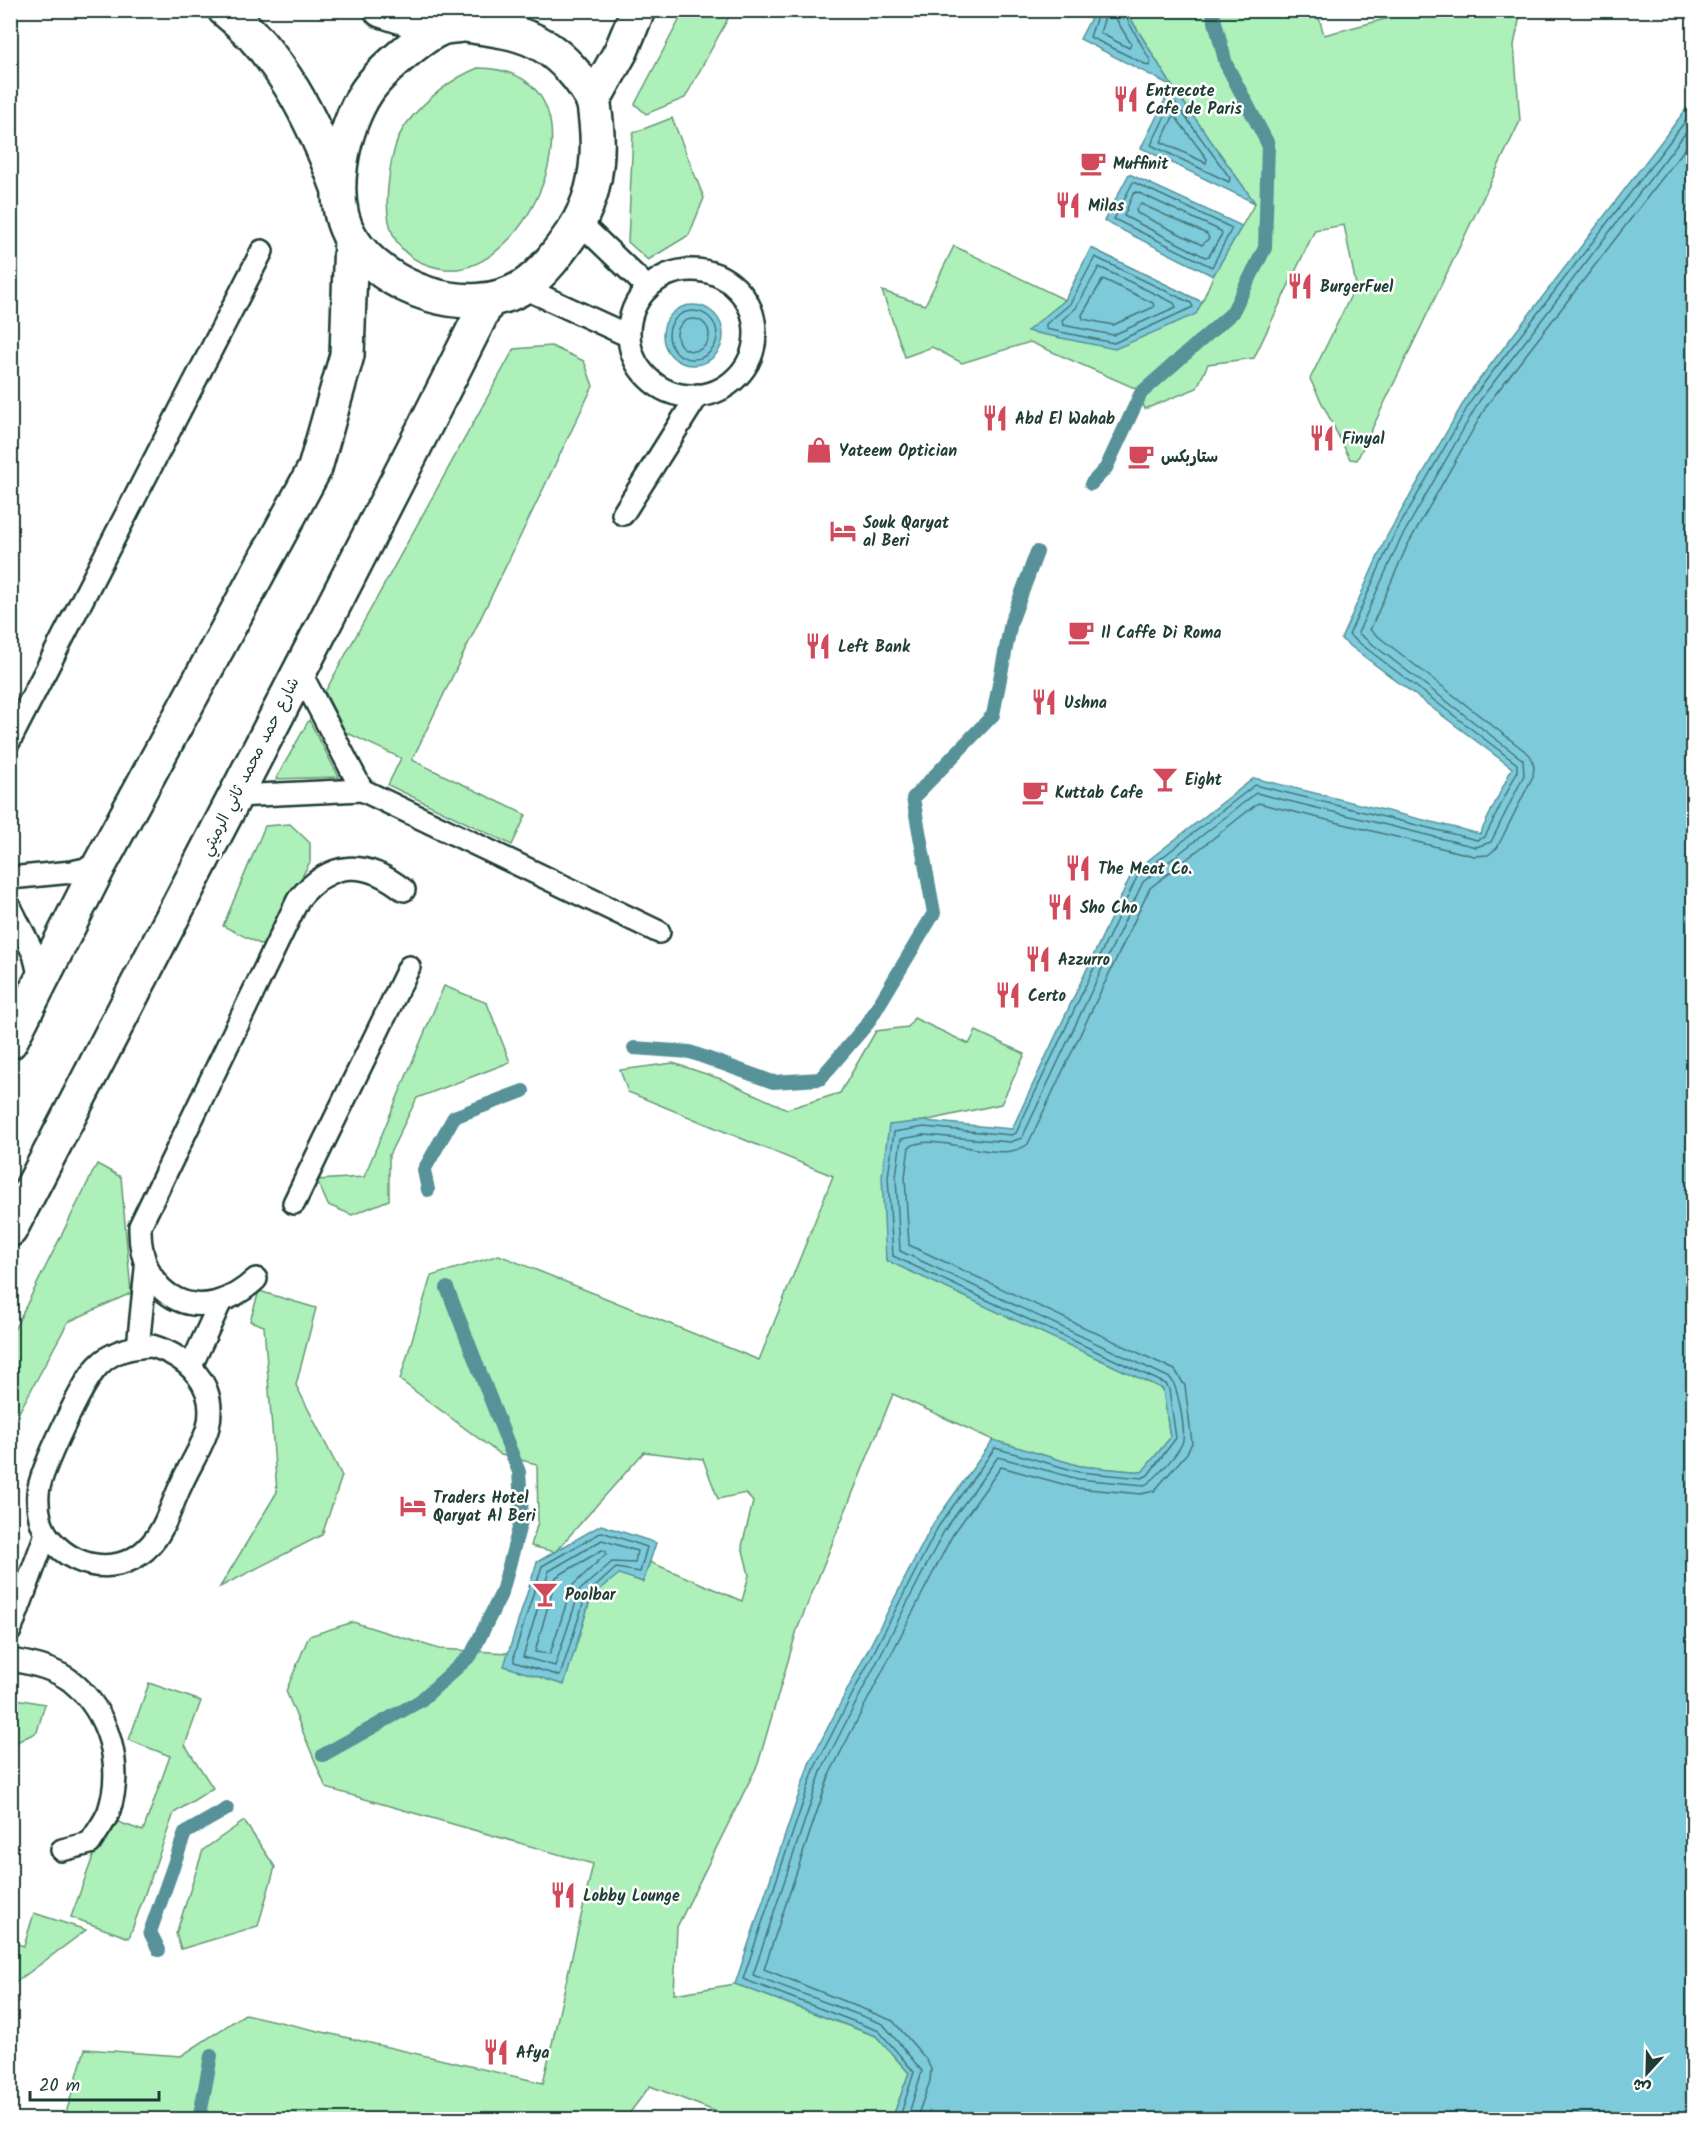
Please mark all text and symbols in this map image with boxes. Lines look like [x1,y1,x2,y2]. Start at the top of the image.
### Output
place label: Entrecote Cafe de Paris [1146,79,1242,122]
restaurant icon: Entrecote Cafe de Paris [1111,84,1141,114]
cafe icon: Muffinit [1078,148,1108,178]
place label: Muffinit [1113,152,1169,177]
restaurant icon: Milas [1053,190,1083,220]
place label: Milas [1088,194,1125,219]
restaurant icon: BurgerFuel [1285,271,1315,301]
place label: BurgerFuel [1320,275,1394,300]
restaurant icon: Abd El Wahab [980,403,1010,433]
place label: Abd El Wahab [1015,407,1115,432]
restaurant icon: Finyal [1307,423,1337,453]
place label: Finyal [1342,427,1385,452]
shop icon: Yateem Optician [804,435,834,465]
place label: Yateem Optician [839,439,957,464]
cafe icon: ستاربكس [1126,441,1156,471]
place label: ستاربكس [1161,445,1218,470]
place label: Souk Qaryat al Beri [863,511,950,554]
hotel icon: Souk Qaryat al Beri [828,516,858,546]
cafe icon: Il Caffe Di Roma [1066,617,1096,647]
place label: Il Caffe Di Roma [1101,621,1221,646]
restaurant icon: Left Bank [803,631,833,661]
place label: Left Bank [838,635,911,660]
street label: شارع حمد محمد ثاني الرميثي [194,673,307,861]
restaurant icon: Ushna [1029,687,1059,717]
place label: Ushna [1064,691,1107,716]
bar icon: Eight [1150,764,1180,794]
place label: Eight [1185,768,1223,793]
cafe icon: Kuttab Cafe [1020,777,1050,807]
place label: Kuttab Cafe [1055,781,1143,806]
restaurant icon: The Meat Co. [1063,853,1093,883]
place label: The Meat Co. [1098,857,1192,882]
restaurant icon: Sho Cho [1045,892,1075,922]
place label: Sho Cho [1080,896,1137,921]
restaurant icon: Azzurro [1023,944,1053,974]
place label: Azzurro [1058,948,1110,973]
restaurant icon: Certo [993,980,1023,1010]
place label: Certo [1028,984,1066,1009]
place label: Traders Hotel Qaryat Al Beri [433,1486,536,1529]
hotel icon: Traders Hotel Qaryat Al Beri [398,1491,428,1521]
bar icon: Poolbar [530,1579,560,1609]
place label: Poolbar [565,1583,617,1608]
restaurant icon: Lobby Lounge [548,1880,578,1910]
place label: Lobby Lounge [583,1884,680,1909]
restaurant icon: Afya [481,2037,511,2067]
place label: Afya [516,2041,550,2066]
north arrow [1617,2043,1677,2103]
scale bar [30,2064,159,2102]
text: ش [1629,2071,1655,2100]
text: 20 m [39,2072,80,2101]

